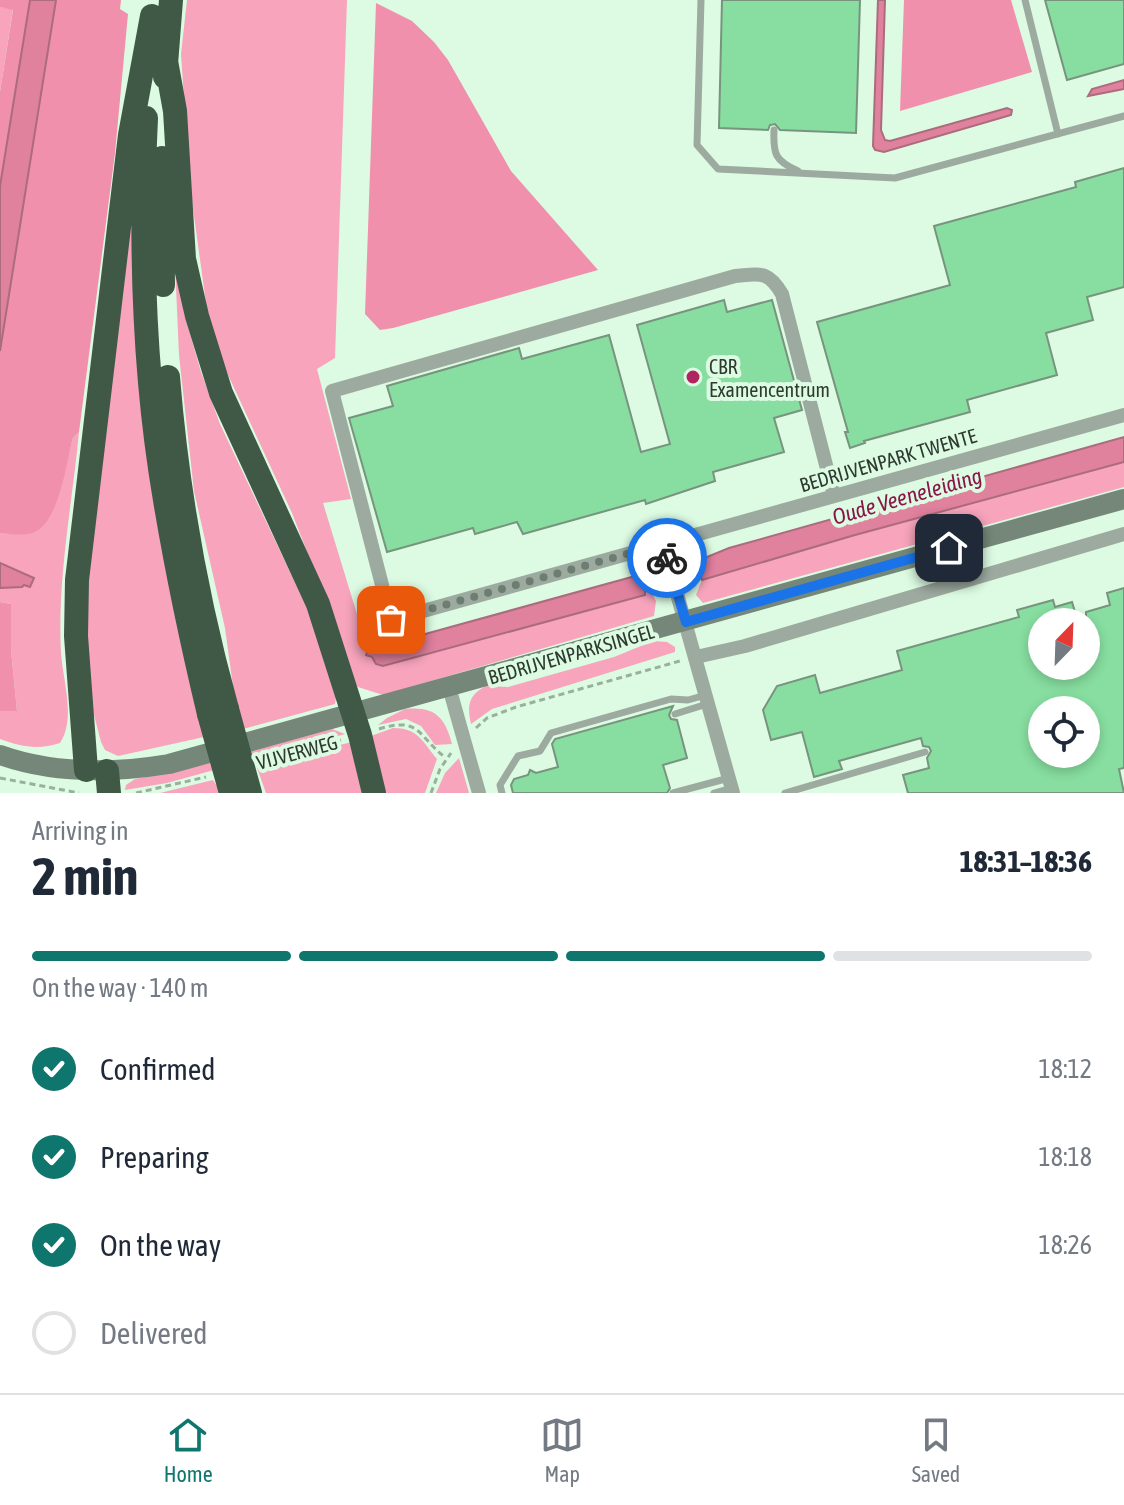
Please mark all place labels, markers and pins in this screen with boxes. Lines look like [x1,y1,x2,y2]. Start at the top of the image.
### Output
place label: CBR Examencentrum [709,355,830,401]
marker: CBR Examencentrum [684,368,702,386]
pin [915,514,983,582]
pin [357,586,425,654]

